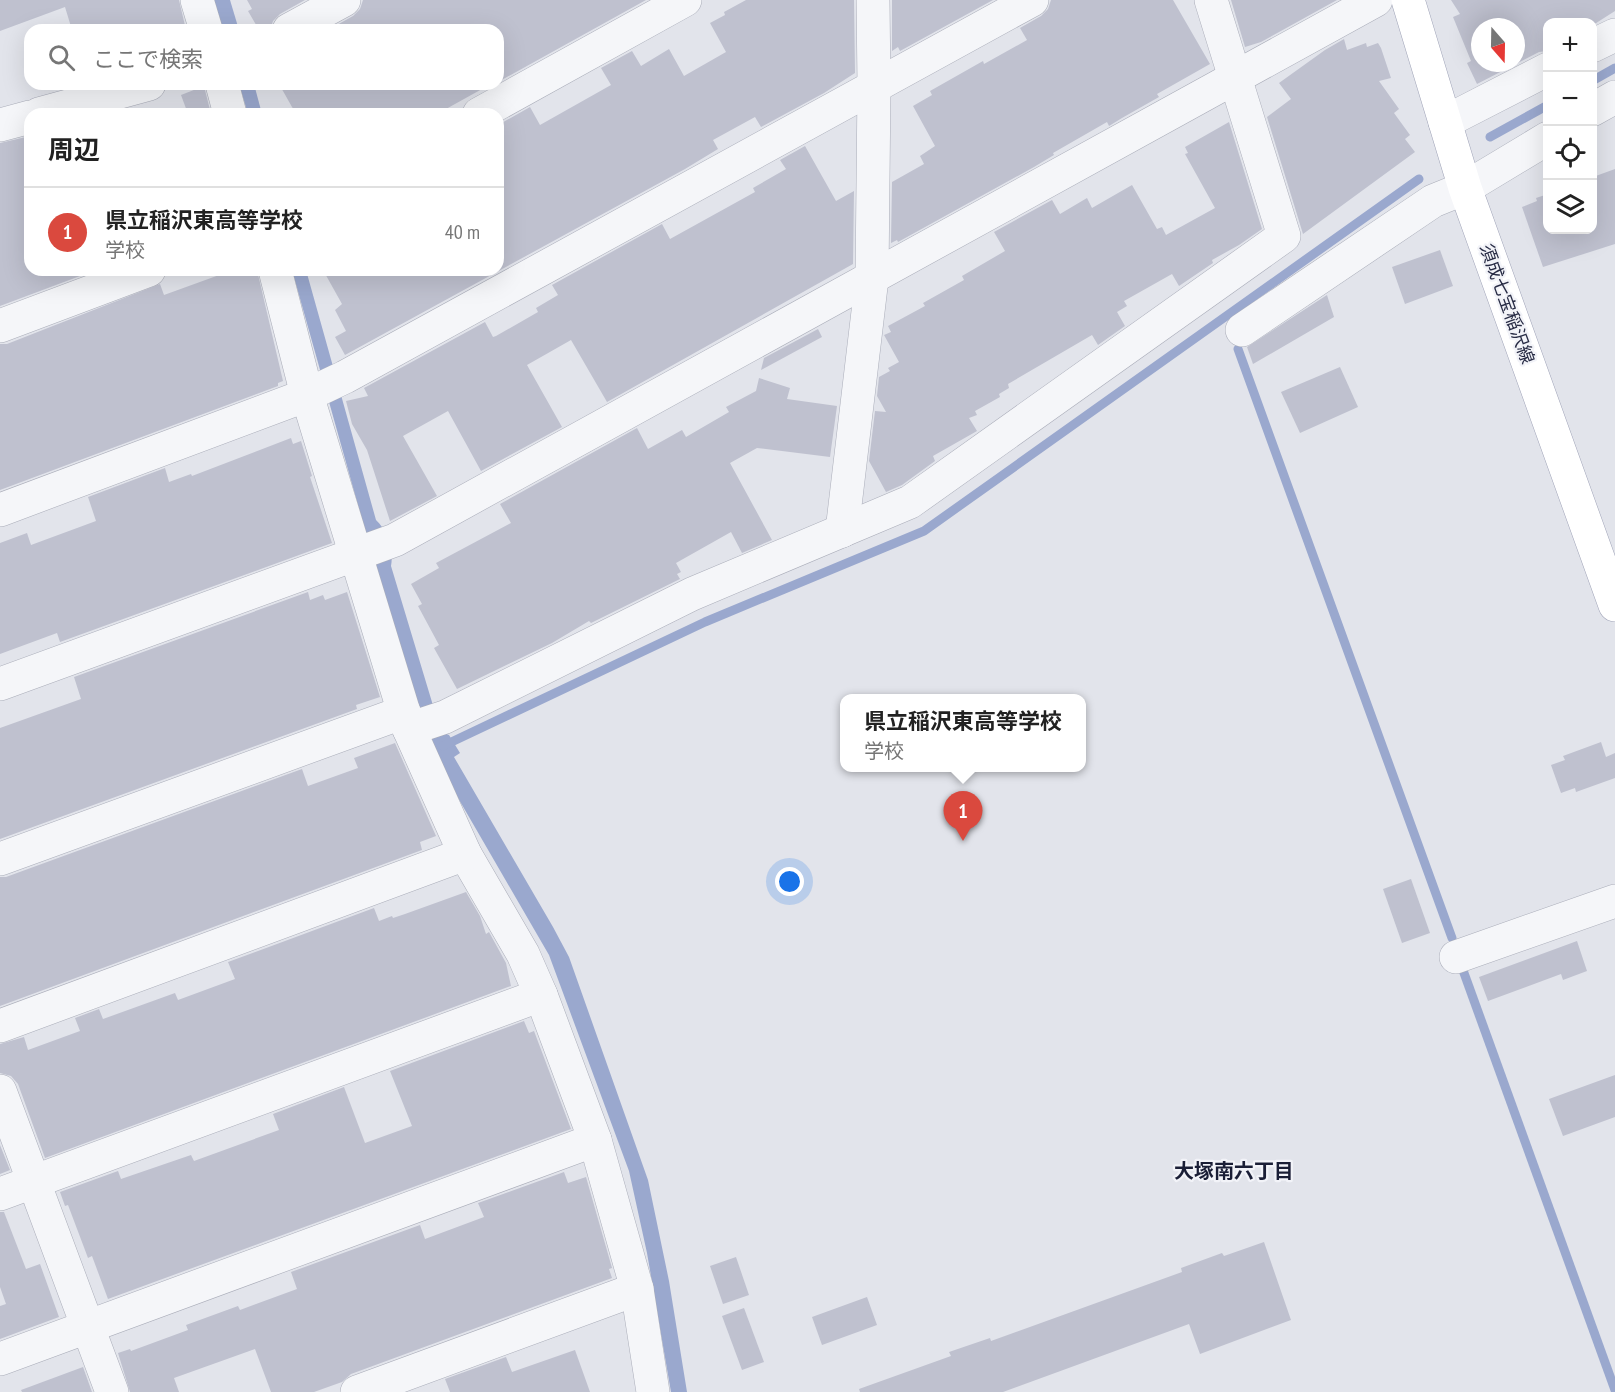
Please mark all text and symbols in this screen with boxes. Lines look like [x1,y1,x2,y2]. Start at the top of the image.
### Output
north arrow [1471,18,1525,72]
map controls [1543,18,1597,234]
button: + [1543,18,1597,72]
search box [24,24,504,90]
icon: search [45,41,78,74]
text: ここで検索 [93,45,203,73]
button: − [1543,72,1597,126]
button: locate [1543,126,1597,180]
text: 周辺 [48,133,100,166]
button: layers [1543,180,1597,234]
text: 県立稲沢東高等学校 [105,206,303,234]
text: 1 [63,219,72,245]
text: 40 m [445,219,480,245]
text: 学校 [105,237,145,263]
street label: 須成七宝稲沢線 [1475,241,1540,367]
popup [840,694,1086,772]
text: 県立稲沢東高等学校 [864,707,1062,735]
text: 学校 [864,738,904,764]
pin: 1 [944,792,982,841]
your location [775,867,804,896]
district label: 大塚南六丁目 [1174,1158,1294,1184]

